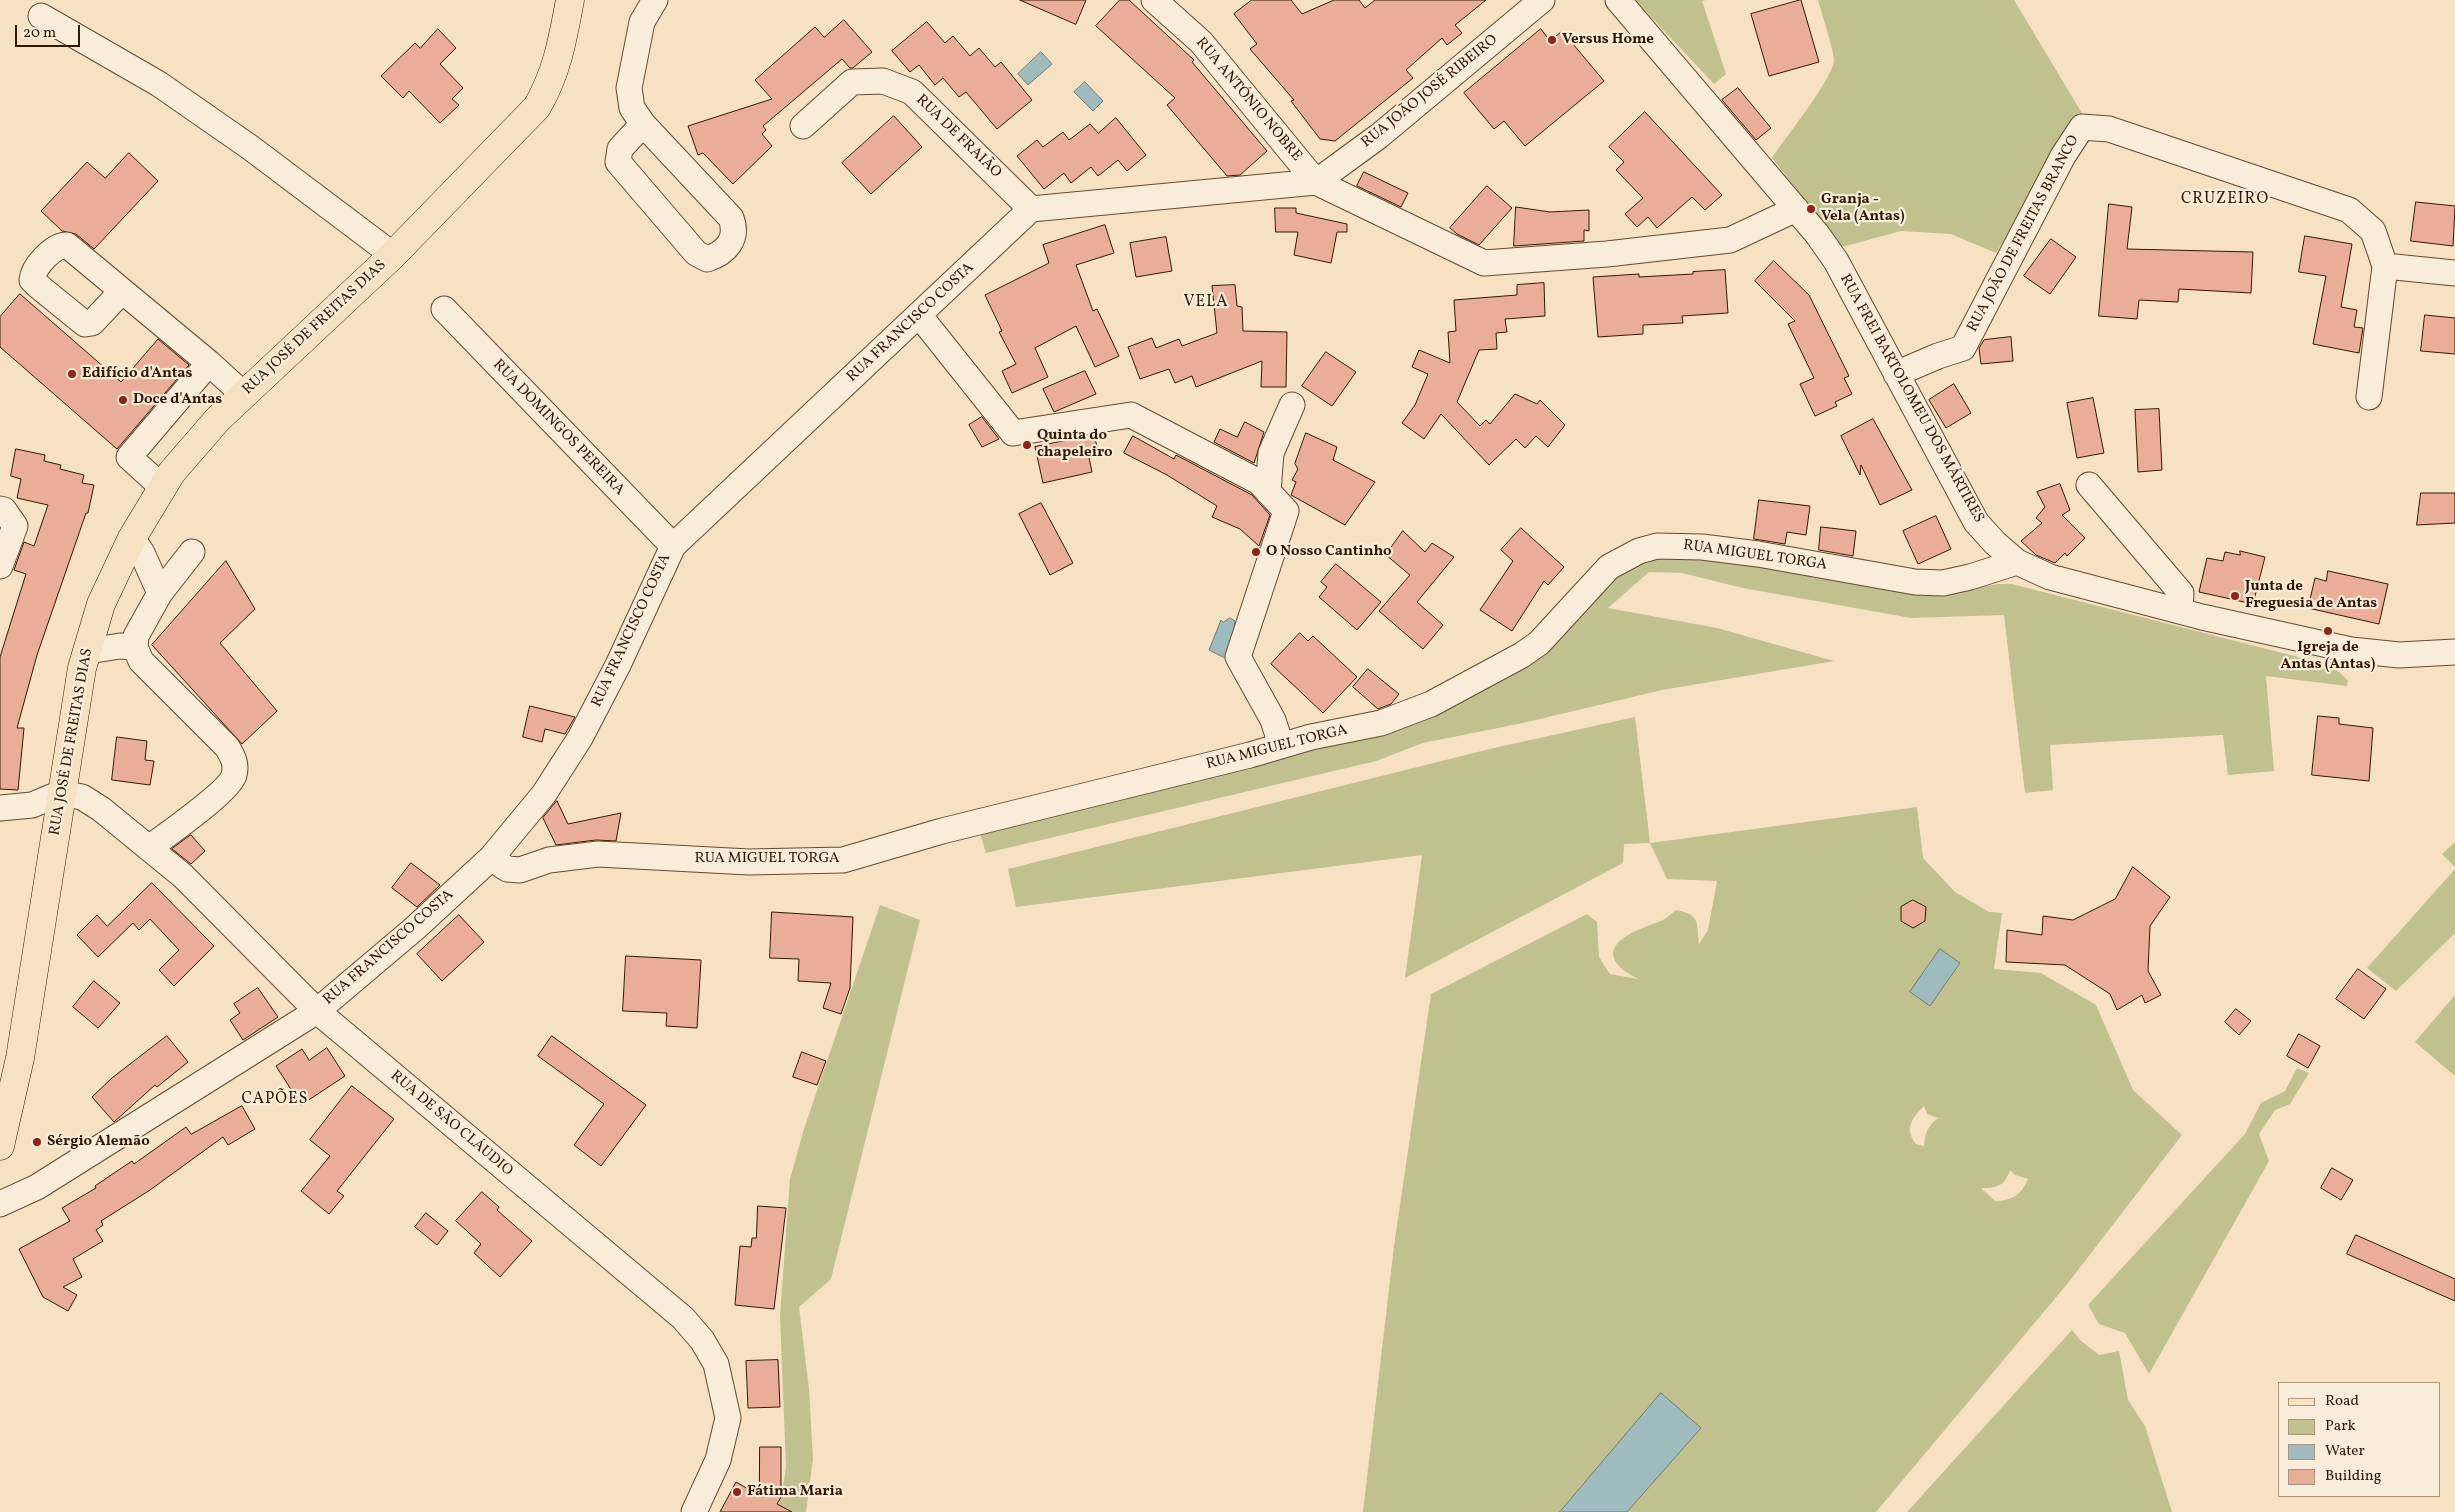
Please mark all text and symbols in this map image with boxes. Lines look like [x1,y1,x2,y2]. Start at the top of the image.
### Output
scale bar [18,15,82,47]
text: 20 m [23,23,56,44]
place label: Versus Home [1562,31,1654,49]
street label: RUA JOÃO JOSÉ RIBEIRO [1358,32,1502,152]
marker: Versus Home [1546,34,1558,46]
street label: RUA ANTÓNIO NOBRE [1191,35,1305,165]
street label: RUA DE FRAIÃO [911,92,1005,182]
street label: RUA JOÃO DE FREITAS BRANCO [1964,133,2084,335]
district label: CRUZEIRO [2180,190,2270,210]
place label: Granja - Vela (Antas) [1821,191,1905,226]
marker: Granja - Vela (Antas) [1805,203,1817,215]
street label: RUA JOSÉ DE FREITAS DIAS [239,257,391,399]
street label: RUA FRANCISCO COSTA [844,259,978,387]
street label: RUA FREI BARTOLOMEU DOS MÁRTIRES [1835,272,1987,526]
district label: VELA [1183,293,1229,313]
street label: RUA DOMINGOS PEREIRA [488,356,628,500]
place label: Edifício d'Antas [82,365,192,383]
marker: Edifício d'Antas [66,368,78,380]
place label: Doce d'Antas [133,391,222,409]
marker: Doce d'Antas [117,394,129,406]
place label: Quinta do chapeleiro [1037,427,1113,462]
marker: Quinta do chapeleiro [1021,439,1033,451]
street label: RUA MIGUEL TORGA [1682,537,1828,575]
place label: O Nosso Cantinho [1266,543,1392,561]
marker: O Nosso Cantinho [1250,546,1262,558]
street label: RUA FRANCISCO COSTA [589,552,675,710]
place label: Junta de Freguesia de Antas [2245,578,2377,613]
marker: Junta de Freguesia de Antas [2229,590,2241,602]
marker: Igreja de Antas (Antas) [2322,625,2334,637]
place label: Igreja de Antas (Antas) [2281,639,2375,674]
street label: RUA JOSÉ DE FREITAS DIAS [47,647,97,837]
street label: RUA MIGUEL TORGA [1204,722,1350,774]
street label: RUA MIGUEL TORGA [694,850,840,868]
street label: RUA FRANCISCO COSTA [320,886,458,1010]
street label: RUA DE SÃO CLÁUDIO [386,1068,516,1180]
district label: CAPÕES [241,1090,309,1110]
place label: Sérgio Alemão [47,1133,150,1151]
marker: Sérgio Alemão [31,1136,43,1148]
legend [2278,1382,2440,1497]
text: Road [2325,1391,2359,1412]
text: Park [2325,1416,2356,1437]
text: Water [2325,1441,2365,1462]
text: Building [2325,1466,2381,1487]
place label: Fátima Maria [747,1483,843,1501]
marker: Fátima Maria [731,1486,743,1498]

